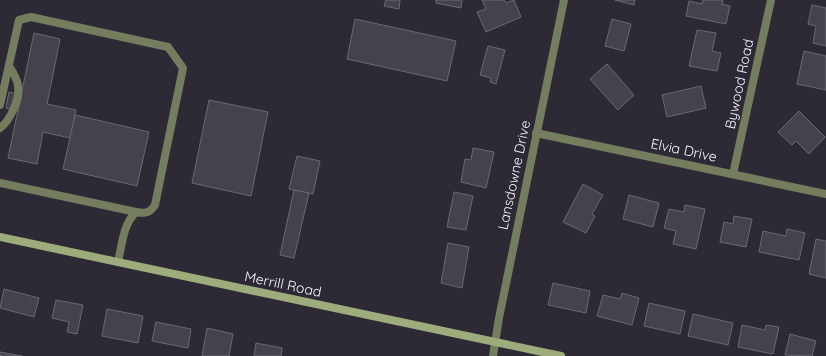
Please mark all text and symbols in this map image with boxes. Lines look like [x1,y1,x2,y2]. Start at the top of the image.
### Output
street label: Bywood Road [721,37,757,131]
street label: Lansdowne Drive [494,118,534,231]
street label: Elvia Drive [649,134,719,166]
street label: Merrill Road [243,267,323,301]

